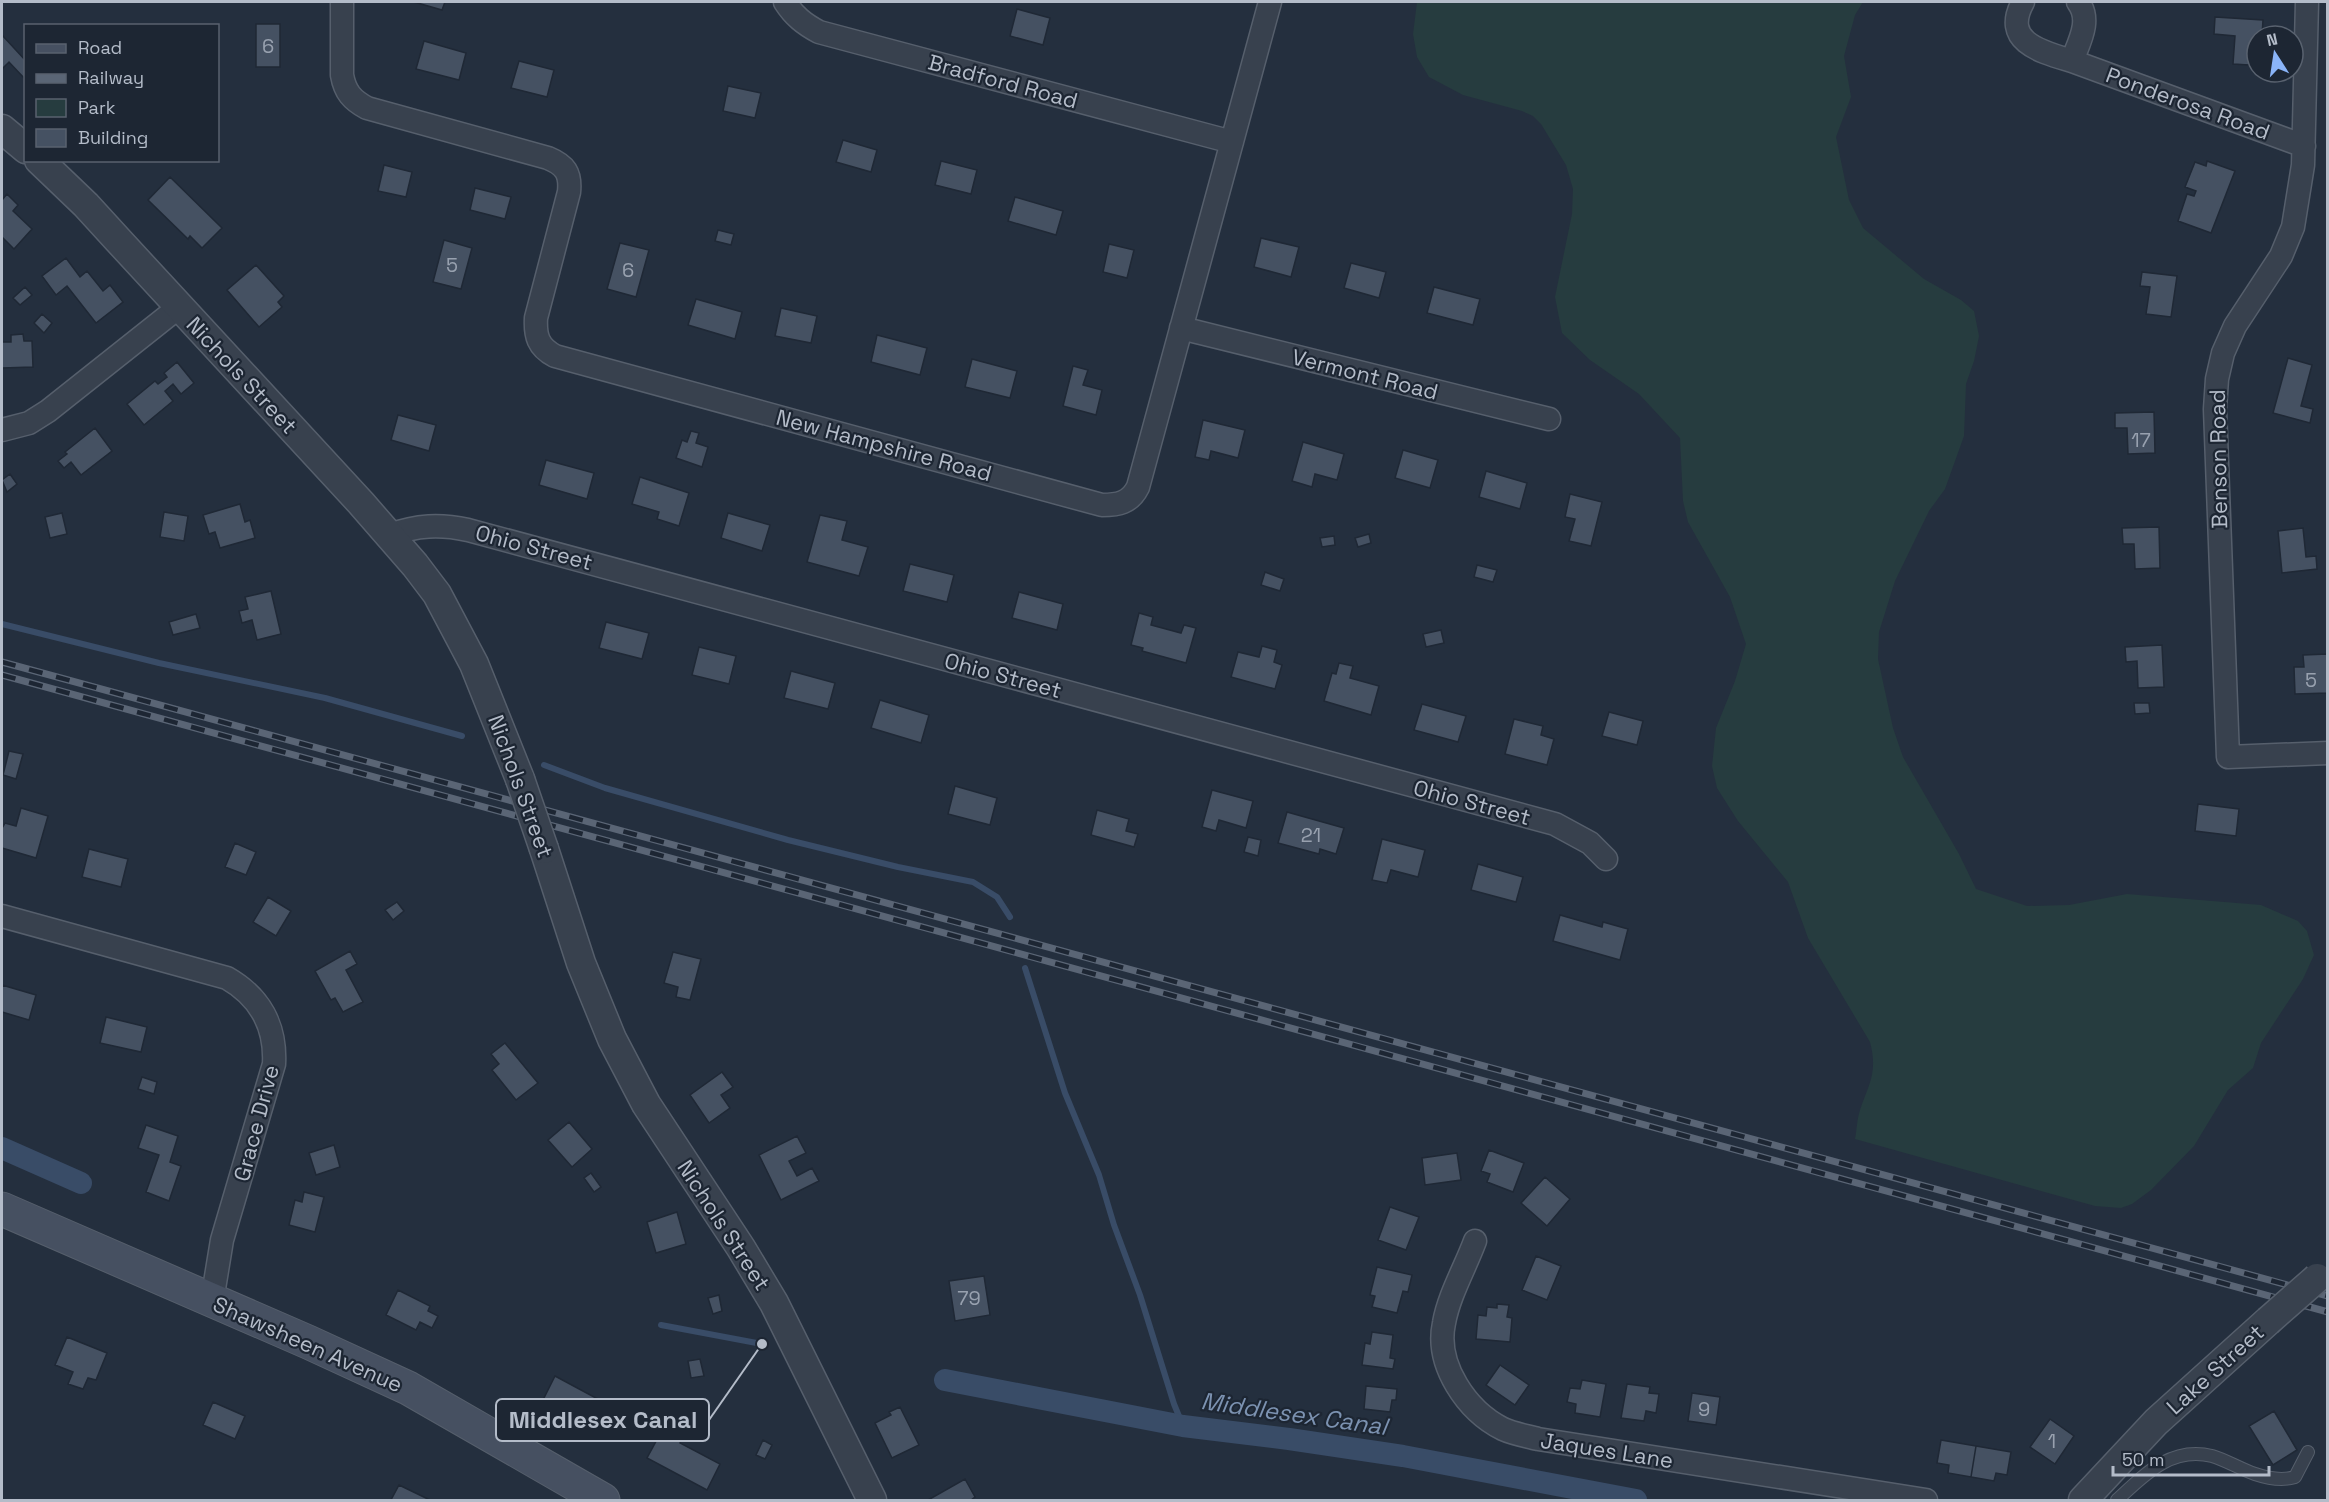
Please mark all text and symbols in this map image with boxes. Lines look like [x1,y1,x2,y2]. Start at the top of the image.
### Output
legend [24,24,219,162]
north arrow [2245,24,2305,84]
text: N [2265,28,2279,51]
house number: 6 [262,33,274,59]
text: Road [78,36,122,59]
street label: Bradford Road [925,48,1081,114]
street label: Ponderosa Road [2102,60,2274,146]
text: Railway [78,66,144,89]
text: Park [78,96,116,119]
text: Building [78,126,148,149]
house number: 5 [446,252,458,278]
house number: 6 [622,257,634,283]
street label: Nichols Street [181,311,303,439]
street label: Vermont Road [1289,342,1441,406]
street label: Benson Road [2203,389,2233,529]
street label: New Hampshire Road [773,403,995,487]
house number: 17 [2131,427,2151,453]
street label: Ohio Street [472,518,596,576]
street label: Ohio Street [941,646,1065,704]
house number: 5 [2305,667,2317,693]
street label: Nichols Street [482,711,560,861]
street label: Ohio Street [1410,773,1534,831]
house number: 21 [1301,822,1321,848]
street label: Grace Drive [227,1062,285,1184]
street label: Nichols Street [671,1154,777,1296]
house number: 79 [957,1285,981,1311]
street label: Shawsheen Avenue [209,1290,407,1398]
street label: Lake Street [2160,1318,2270,1420]
water label: Middlesex Canal [1199,1385,1392,1442]
house number: 9 [1698,1396,1710,1422]
callout: Middlesex Canal [496,1399,709,1441]
text: Middlesex Canal [509,1404,697,1435]
street label: Jaques Lane [1539,1426,1675,1474]
house number: 1 [2048,1428,2056,1454]
scale bar [2113,1439,2269,1477]
text: 50 m [2122,1448,2164,1471]

